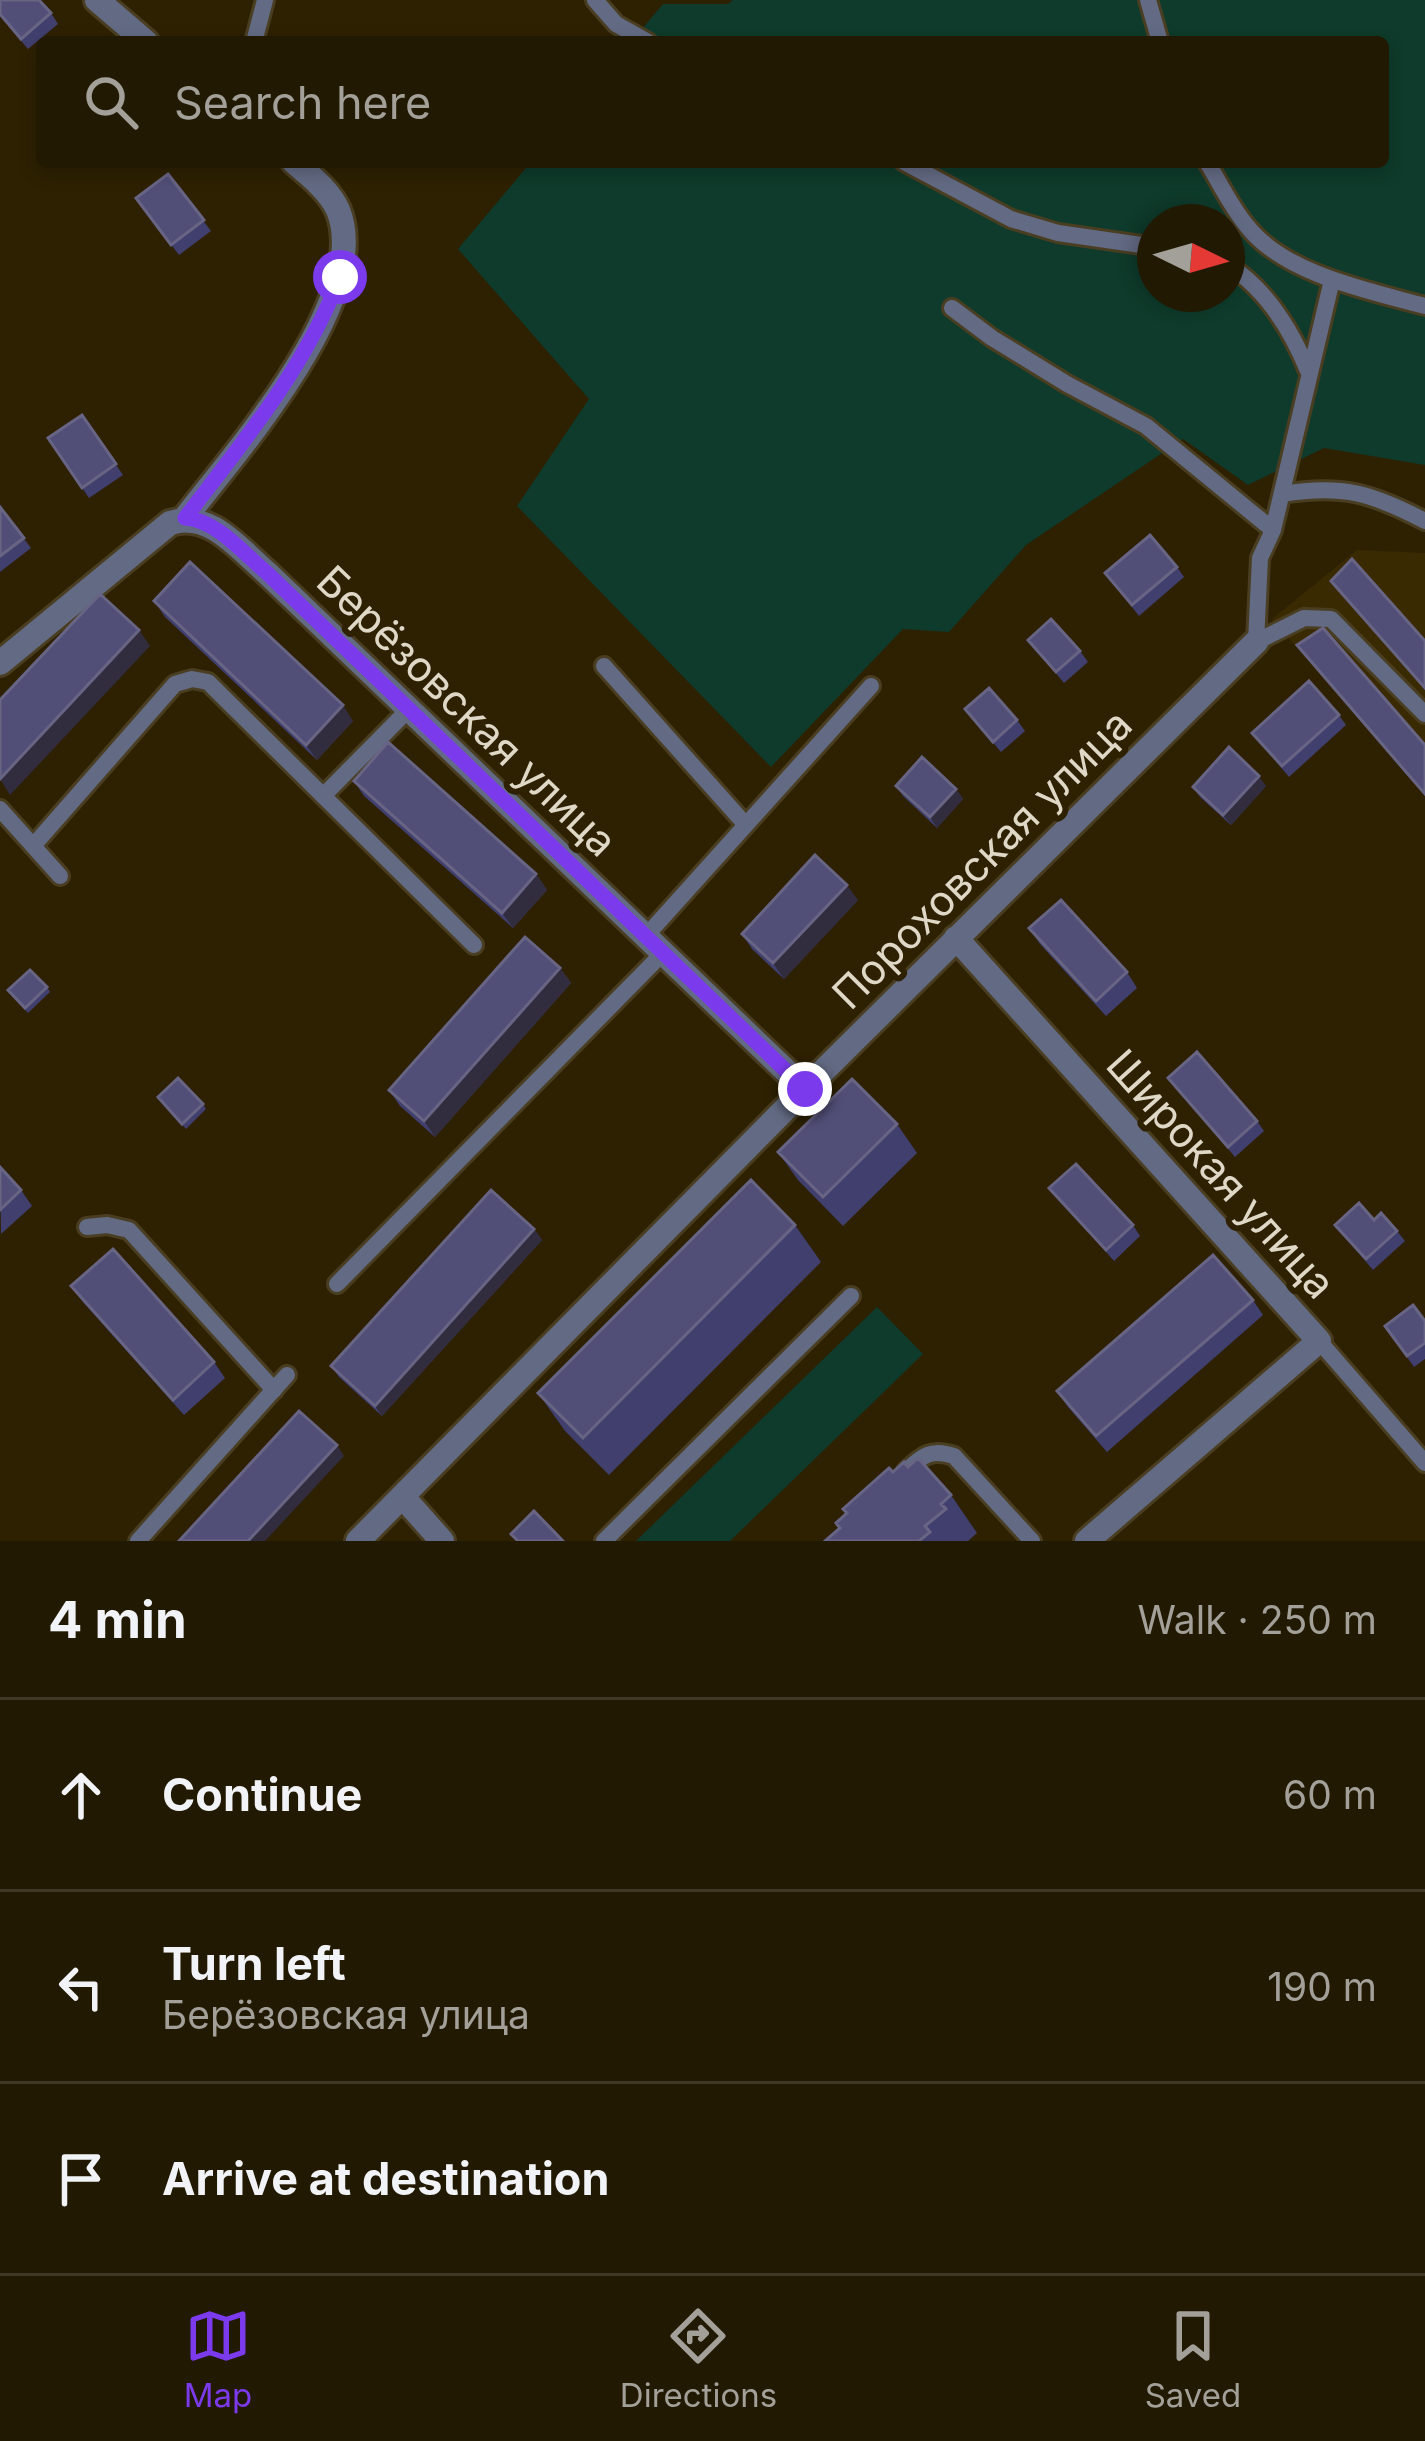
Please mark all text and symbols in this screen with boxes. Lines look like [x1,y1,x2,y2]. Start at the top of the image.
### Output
search box [36,36,1389,168]
icon: search [78,69,144,135]
text: Search here [174,75,431,130]
north arrow [1137,204,1245,312]
route start [313,250,367,304]
street label: Берёзовская улица [307,555,628,867]
street label: Пороховская улица [821,698,1142,1019]
street label: Широкая улица [1096,1039,1346,1308]
route end [778,1062,832,1116]
text: 4 min [48,1589,187,1650]
text: Walk · 250 m [1137,1596,1377,1643]
icon: ahead [48,1762,114,1828]
text: Continue [162,1767,362,1822]
text: 60 m [1283,1771,1377,1818]
text: Turn left [162,1936,346,1991]
icon: left [48,1954,114,2020]
text: 190 m [1267,1963,1377,2010]
text: Берёзовская улица [162,1991,530,2038]
icon: arrive [48,2146,114,2212]
text: Arrive at destination [162,2151,609,2206]
tab: Map [184,2303,252,2415]
tab: Directions [620,2303,777,2415]
tab: Saved [1145,2303,1241,2415]

